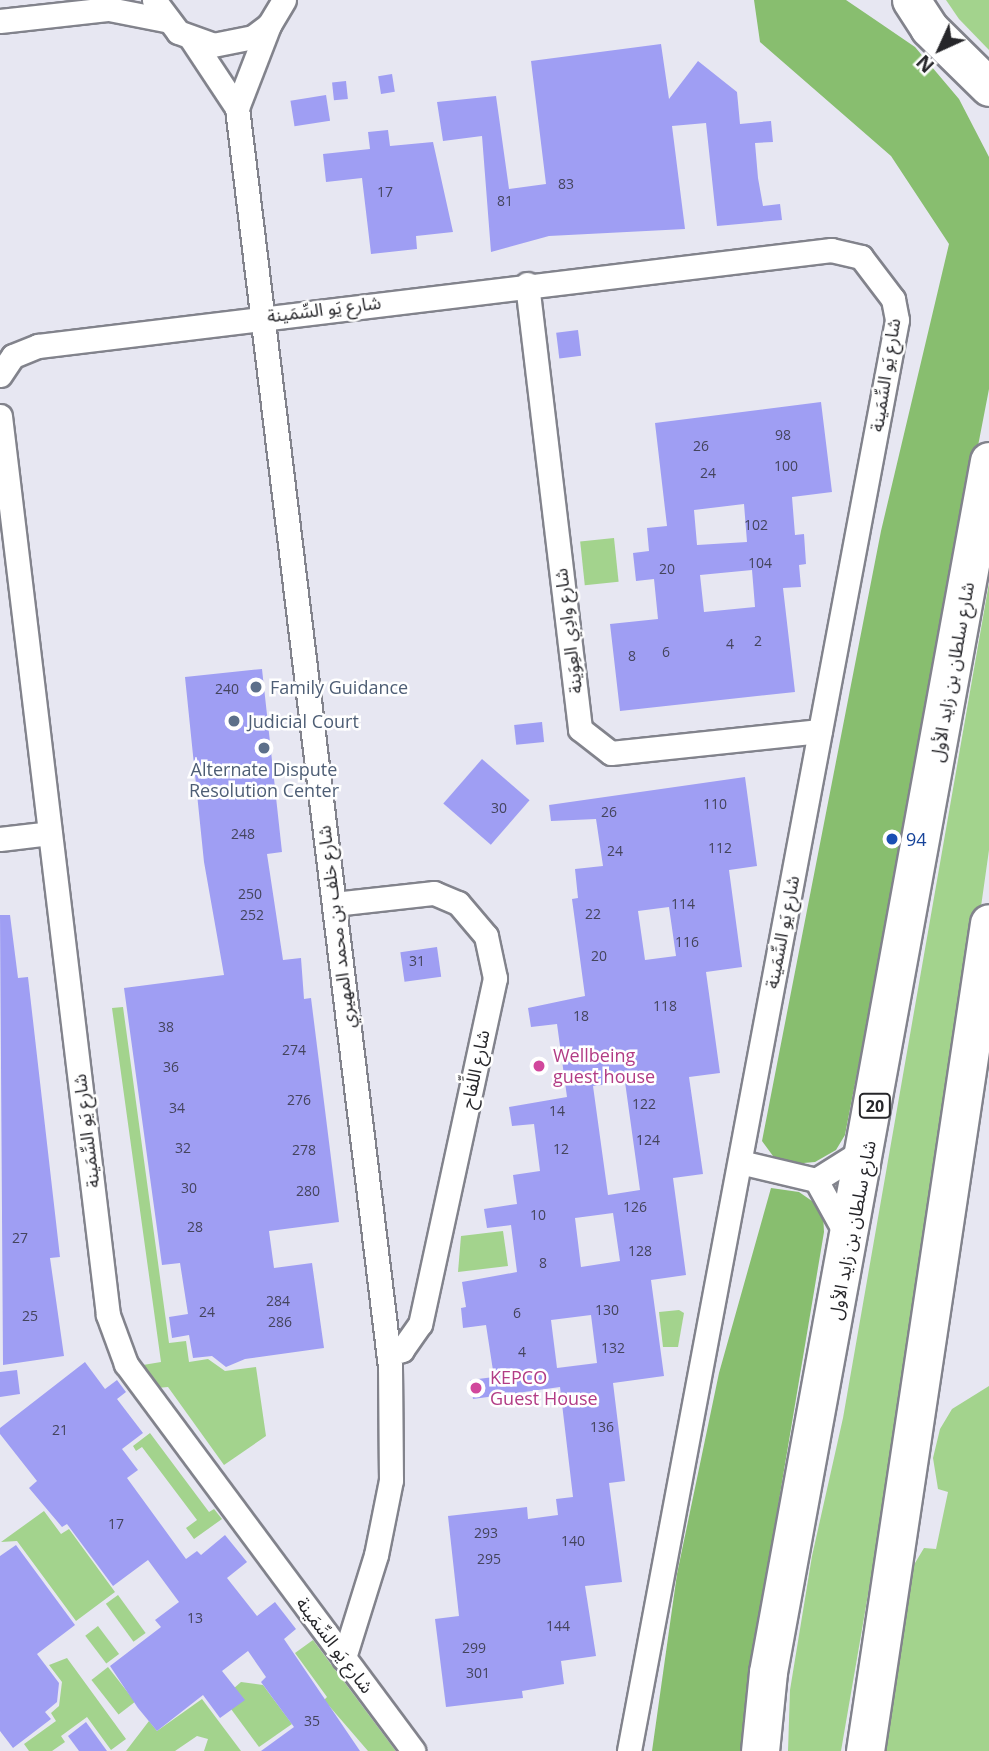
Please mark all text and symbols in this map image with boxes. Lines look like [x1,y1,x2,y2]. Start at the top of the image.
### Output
north arrow [905,14,975,84]
text: N [911,49,940,79]
house number: 83 [558,176,574,192]
house number: 17 [377,184,393,200]
house number: 81 [497,193,513,209]
street label: شارع يَو السِّمَينة [266,291,382,327]
street label: شارع يَو السِّمَينة [865,317,905,433]
house number: 98 [775,427,791,443]
house number: 26 [693,438,709,454]
house number: 100 [774,458,798,474]
house number: 24 [700,465,716,481]
house number: 102 [744,517,768,533]
house number: 104 [748,555,772,571]
house number: 20 [659,561,675,577]
street label: شارع وادِي العِوَينة [550,567,586,695]
street label: شارع سلطان بن زايد الأول [926,580,978,764]
house number: 2 [754,633,762,649]
house number: 4 [726,636,734,652]
house number: 6 [662,644,670,660]
house number: 8 [628,648,636,664]
place label: Family Guidance [270,676,408,698]
marker: Family Guidance [248,679,264,695]
house number: 240 [215,681,239,697]
place label: Judicial Court [248,710,359,732]
marker: Judicial Court [226,713,242,729]
marker: Alternate Dispute Resolution Center [256,740,272,756]
place label: Alternate Dispute Resolution Center [189,759,339,802]
house number: 110 [703,796,727,812]
house number: 30 [491,800,507,816]
house number: 26 [601,804,617,820]
street label: شارع خلف بن محمد المهيري [313,824,359,1030]
house number: 248 [231,826,255,842]
place label: 94 [906,828,927,850]
marker: 94 [884,831,900,847]
house number: 112 [708,840,732,856]
house number: 24 [607,843,623,859]
street label: شارع يَو السِّمَينة [760,874,804,990]
house number: 250 [238,886,262,902]
house number: 114 [671,896,695,912]
house number: 22 [585,906,601,922]
house number: 252 [240,907,264,923]
house number: 116 [675,934,699,950]
house number: 20 [591,948,607,964]
house number: 31 [409,953,425,969]
house number: 118 [653,998,677,1014]
house number: 18 [573,1008,589,1024]
house number: 38 [158,1019,174,1035]
street label: شارع اللِّفاح [456,1028,494,1110]
house number: 274 [282,1042,306,1058]
place label: Wellbeing guest house [553,1045,655,1088]
marker: Wellbeing guest house [531,1058,547,1074]
house number: 36 [163,1059,179,1075]
street label: شارع يَو السِّمَينة [68,1073,104,1189]
house number: 276 [287,1092,311,1108]
road number: 20 [858,1094,892,1118]
house number: 122 [632,1096,656,1112]
house number: 34 [169,1100,185,1116]
house number: 14 [549,1103,565,1119]
house number: 124 [636,1132,660,1148]
street label: شارع سلطان بن زايد الأول [824,1138,880,1322]
house number: 32 [175,1140,191,1156]
house number: 12 [553,1141,569,1157]
house number: 278 [292,1142,316,1158]
house number: 30 [181,1180,197,1196]
house number: 280 [296,1183,320,1199]
house number: 126 [623,1199,647,1215]
house number: 10 [530,1207,546,1223]
house number: 28 [187,1219,203,1235]
house number: 27 [12,1230,28,1246]
house number: 128 [628,1243,652,1259]
house number: 8 [539,1255,547,1271]
house number: 284 [266,1293,290,1309]
house number: 130 [595,1302,619,1318]
house number: 24 [199,1304,215,1320]
house number: 6 [513,1305,521,1321]
house number: 25 [22,1308,38,1324]
house number: 286 [268,1314,292,1330]
house number: 132 [601,1340,625,1356]
house number: 4 [518,1344,526,1360]
place label: KEPCO Guest House [490,1367,598,1410]
marker: KEPCO Guest House [468,1380,484,1396]
house number: 136 [590,1419,614,1435]
house number: 21 [52,1422,68,1438]
house number: 17 [108,1516,124,1532]
house number: 293 [474,1525,498,1541]
house number: 140 [561,1533,585,1549]
house number: 295 [477,1551,501,1567]
street label: شارع يَو السِّمَينة [292,1593,378,1697]
house number: 13 [187,1610,203,1626]
house number: 144 [546,1618,570,1634]
house number: 299 [462,1640,486,1656]
house number: 301 [466,1665,490,1681]
house number: 35 [304,1713,320,1729]

